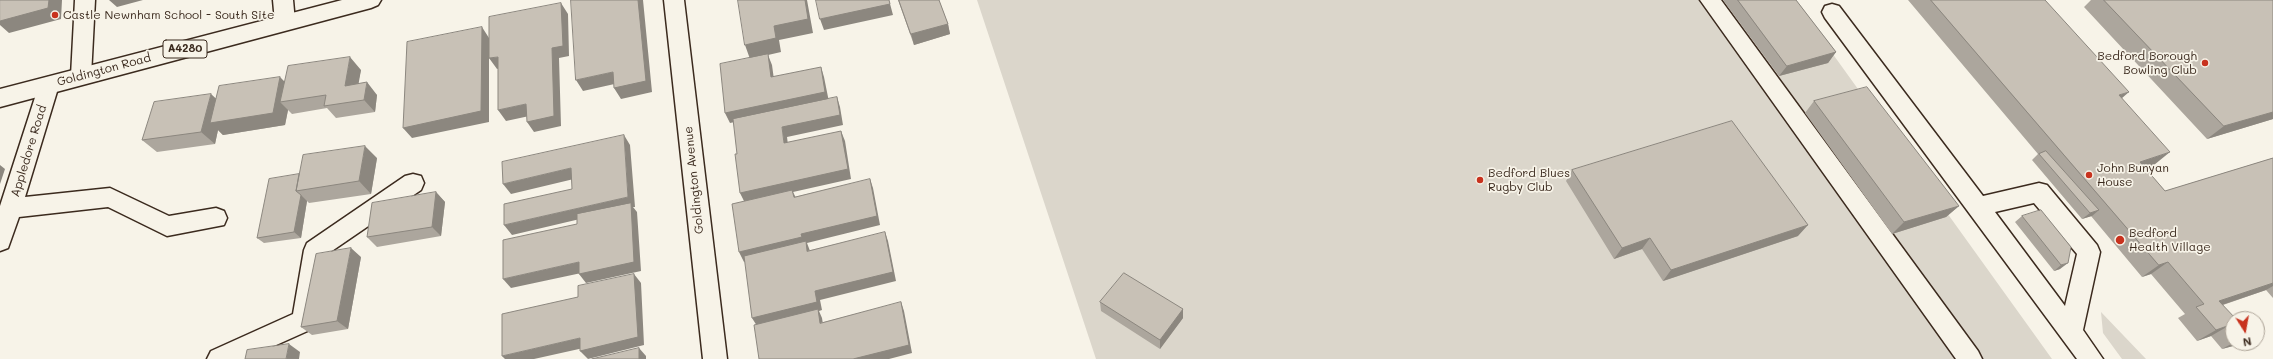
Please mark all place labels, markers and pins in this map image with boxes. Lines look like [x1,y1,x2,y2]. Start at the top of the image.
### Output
place label: Castle Newnham School - South Site [63,8,274,22]
marker: Castle Newnham School - South Site [50,10,60,20]
place label: Bedford Borough Bowling Club [2097,49,2197,77]
marker: Bedford Borough Bowling Club [2200,58,2210,68]
place label: John Bunyan House [2097,161,2169,189]
place label: Bedford Blues Rugby Club [1488,166,1570,194]
marker: John Bunyan House [2084,170,2094,180]
marker: Bedford Blues Rugby Club [1475,175,1485,185]
place label: Bedford Health Village [2129,226,2211,254]
marker: Bedford Health Village [2114,234,2126,246]

